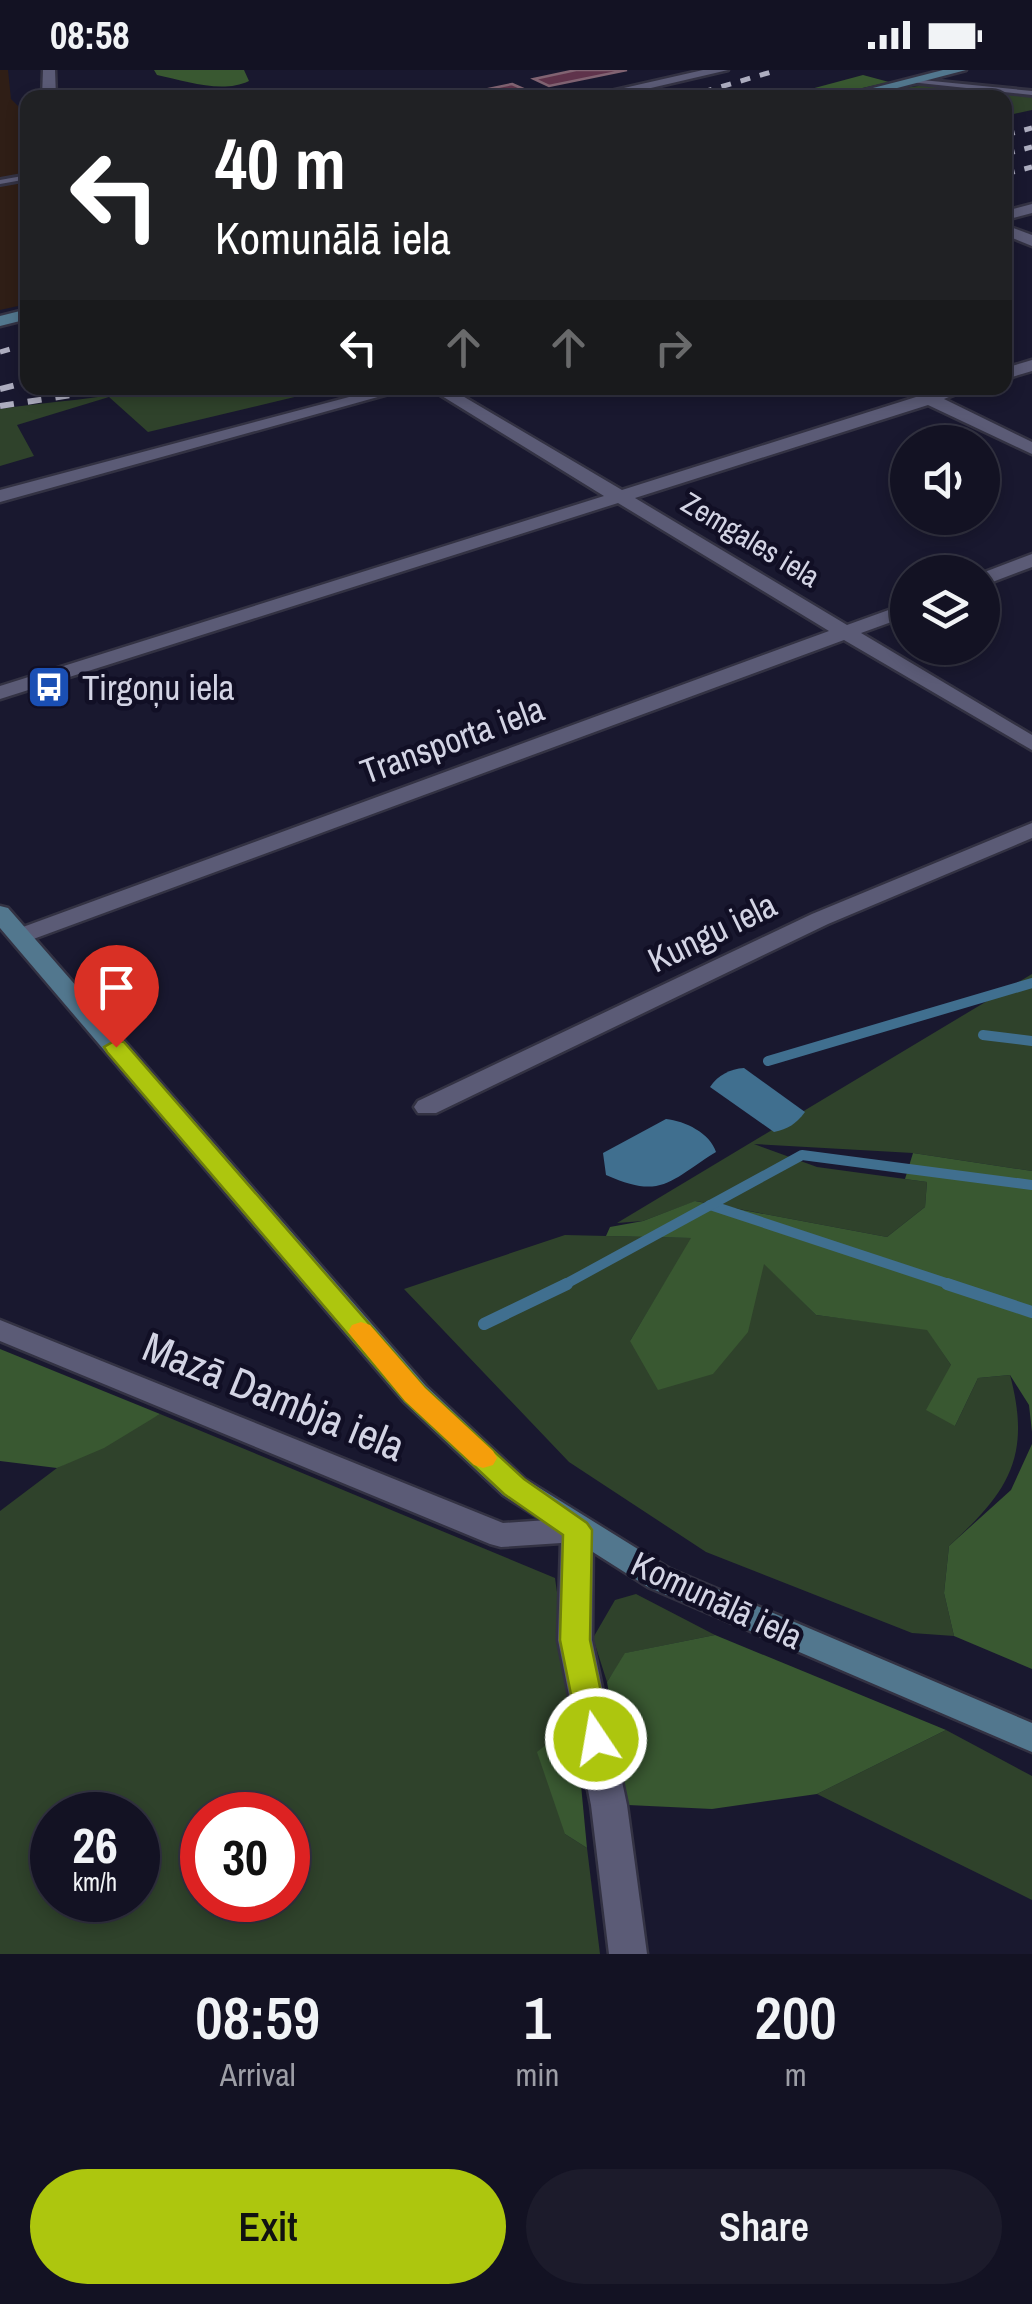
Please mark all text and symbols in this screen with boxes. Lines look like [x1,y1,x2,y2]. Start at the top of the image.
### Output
text: 08:58 [50,10,130,61]
text: 40 m [215,117,346,211]
icon: left [50,130,180,260]
text: Komunālā iela [215,207,451,268]
icon: left [331,320,386,375]
icon: ahead [436,320,491,375]
icon: ahead [541,320,596,375]
icon: right [646,320,701,375]
map controls [890,425,1000,665]
button: sound [890,425,1000,535]
street label: Zemgales iela [674,482,828,596]
button: layers [890,555,1000,665]
bus stop icon: Tirgoņu iela [26,664,72,710]
place label: Tirgoņu iela [82,664,235,711]
street label: Transporta iela [354,685,550,795]
street label: Kungu iela [640,881,784,983]
pin [74,945,159,1048]
icon: arrive [89,960,144,1015]
street label: Mazā Dambja iela [135,1318,413,1474]
street label: Komunālā iela [624,1540,810,1660]
position arrow [544,1687,648,1791]
speed limit sign: 30 [180,1792,310,1922]
text: 26 [72,1811,118,1879]
text: km/h [73,1865,117,1899]
text: 08:59 [195,1977,320,2058]
text: 1 [524,1977,551,2058]
text: 200 [755,1977,837,2058]
text: Arrival [220,2053,296,2096]
text: min [516,2053,559,2096]
text: m [785,2053,807,2096]
button: Exit [30,2169,506,2284]
button: Share [526,2169,1002,2284]

